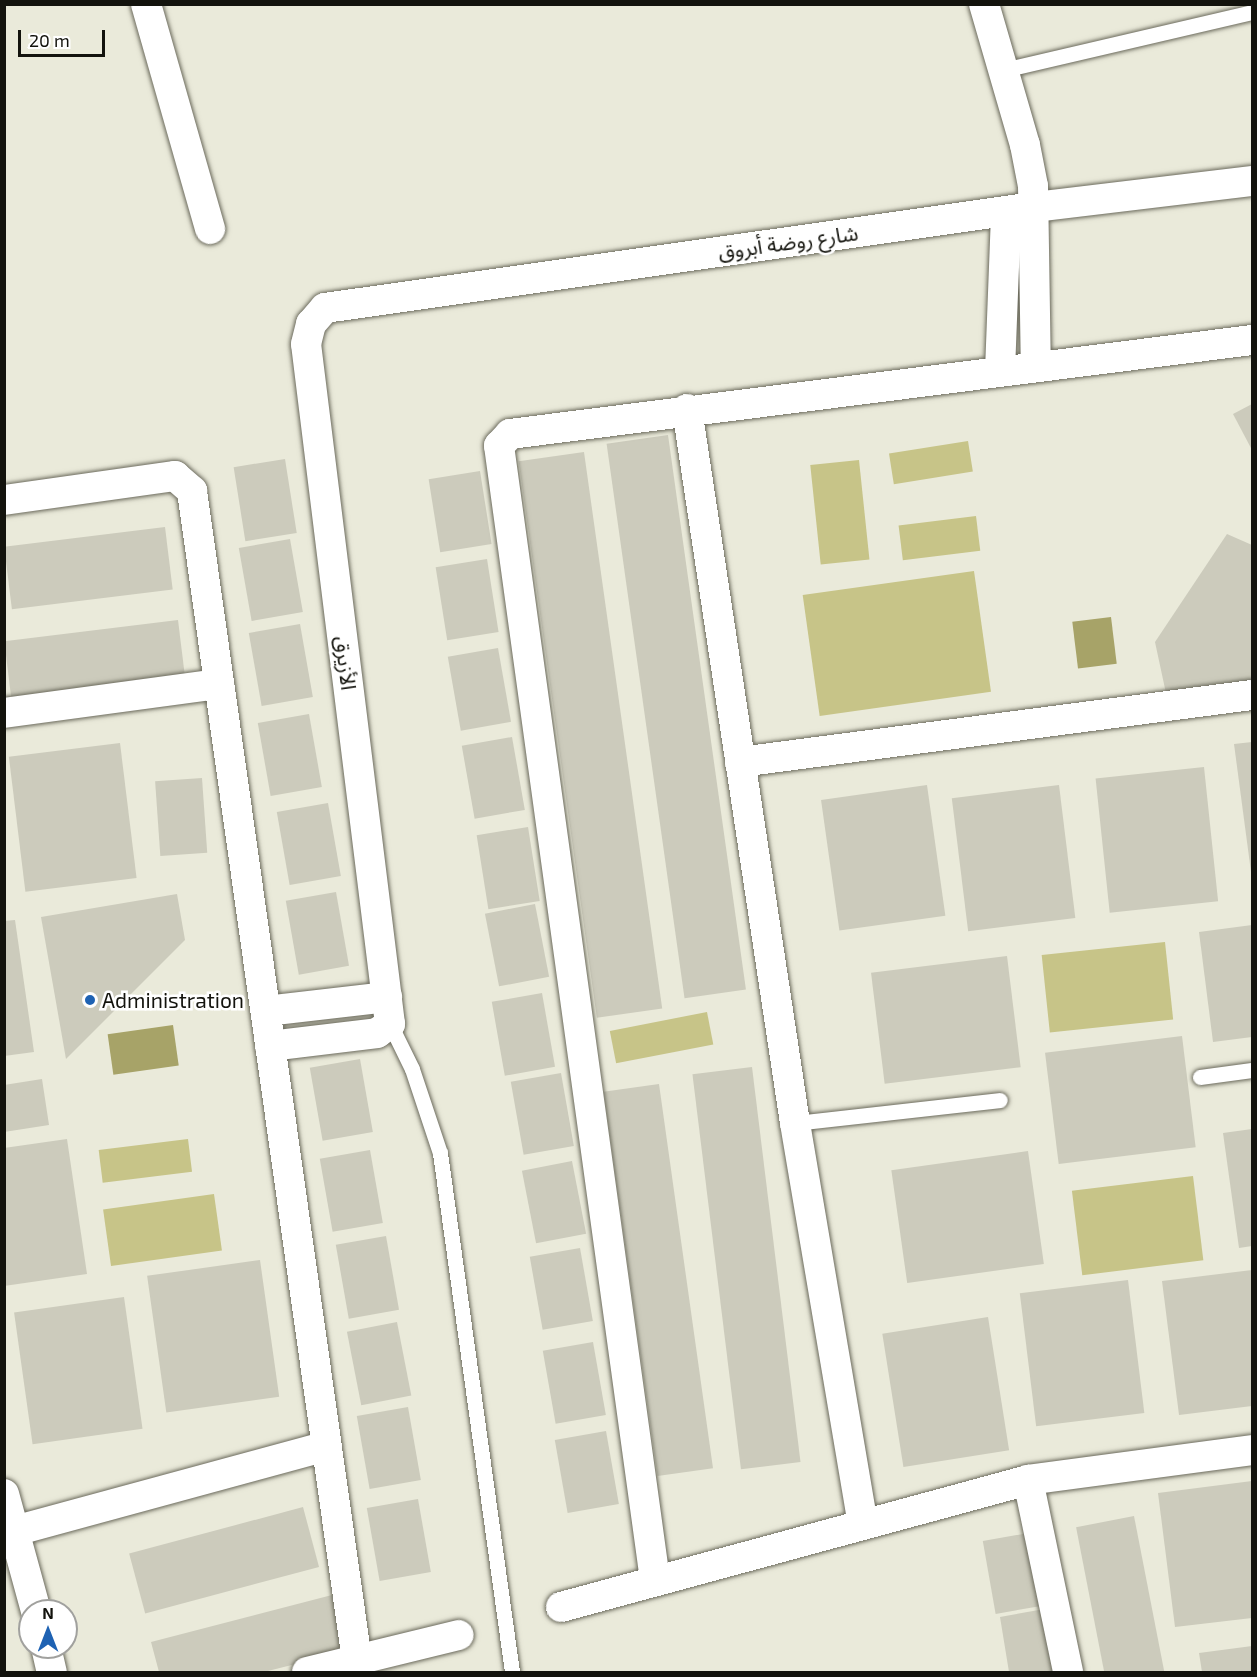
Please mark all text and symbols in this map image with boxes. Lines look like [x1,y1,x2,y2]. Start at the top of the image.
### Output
scale bar [21,18,108,56]
text: 20 m [29,29,70,51]
street label: شارع روضة أبروق [716,220,860,264]
street label: الأزيرق [330,634,362,692]
place label: Administration [102,987,244,1013]
marker: Administration [83,993,97,1007]
north arrow [18,1599,78,1659]
text: N [42,1603,54,1622]

